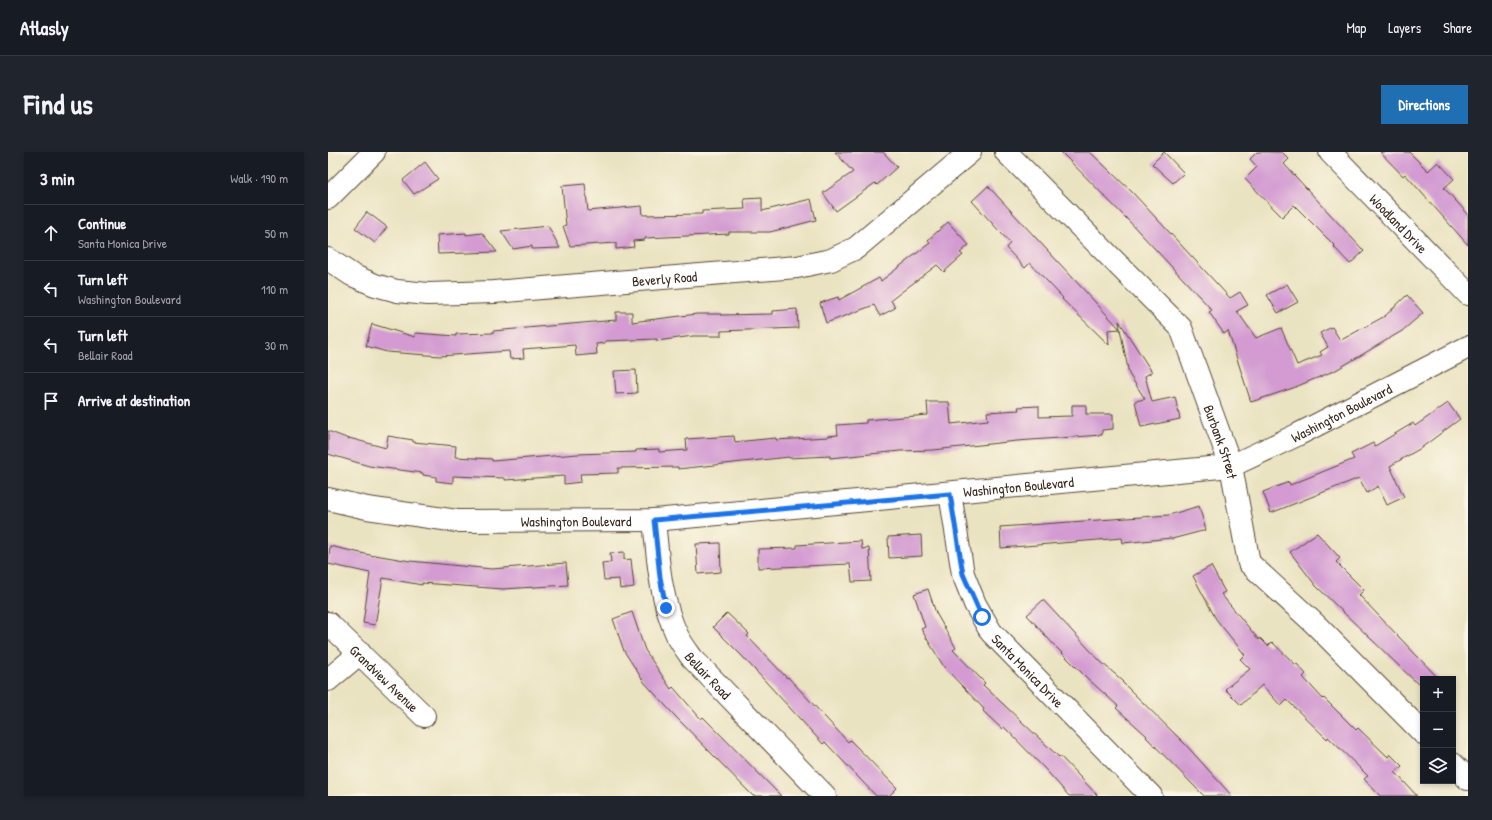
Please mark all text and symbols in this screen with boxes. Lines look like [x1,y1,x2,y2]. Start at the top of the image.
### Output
text: Atlasly [20,15,69,41]
text: Map [1346,18,1366,37]
text: Layers [1388,18,1421,37]
text: Share [1443,18,1472,37]
text: Find us [24,85,93,123]
button: Directions [1381,85,1468,124]
text: 3 min [40,167,75,190]
text: Walk · 190 m [230,169,288,187]
street label: Woodland Drive [1366,189,1433,257]
text: Continue [78,213,126,234]
icon: ahead [40,222,62,244]
text: 50 m [265,224,288,242]
text: Santa Monica Drive [78,234,167,252]
street label: Beverly Road [631,266,698,290]
text: Turn left [78,269,128,290]
icon: left [40,278,62,300]
text: 110 m [261,280,288,298]
text: Washington Boulevard [78,290,181,308]
text: Turn left [78,325,128,346]
icon: left [40,334,62,356]
text: 30 m [265,336,288,354]
text: Bellair Road [78,346,133,364]
street label: Washington Boulevard [1288,378,1395,446]
icon: arrive [40,390,62,412]
text: Arrive at destination [78,390,190,411]
street label: Burbank Street [1200,402,1243,480]
street label: Washington Boulevard [962,471,1075,501]
street label: Washington Boulevard [521,511,632,531]
route end [657,599,675,617]
route start [973,608,991,626]
street label: Santa Monica Drive [988,629,1069,711]
street label: Grandview Avenue [346,640,424,716]
street label: Bellair Road [681,648,736,703]
map controls [1420,676,1456,784]
button: + [1420,676,1456,712]
button: − [1420,712,1456,748]
button: layers [1420,748,1456,784]

